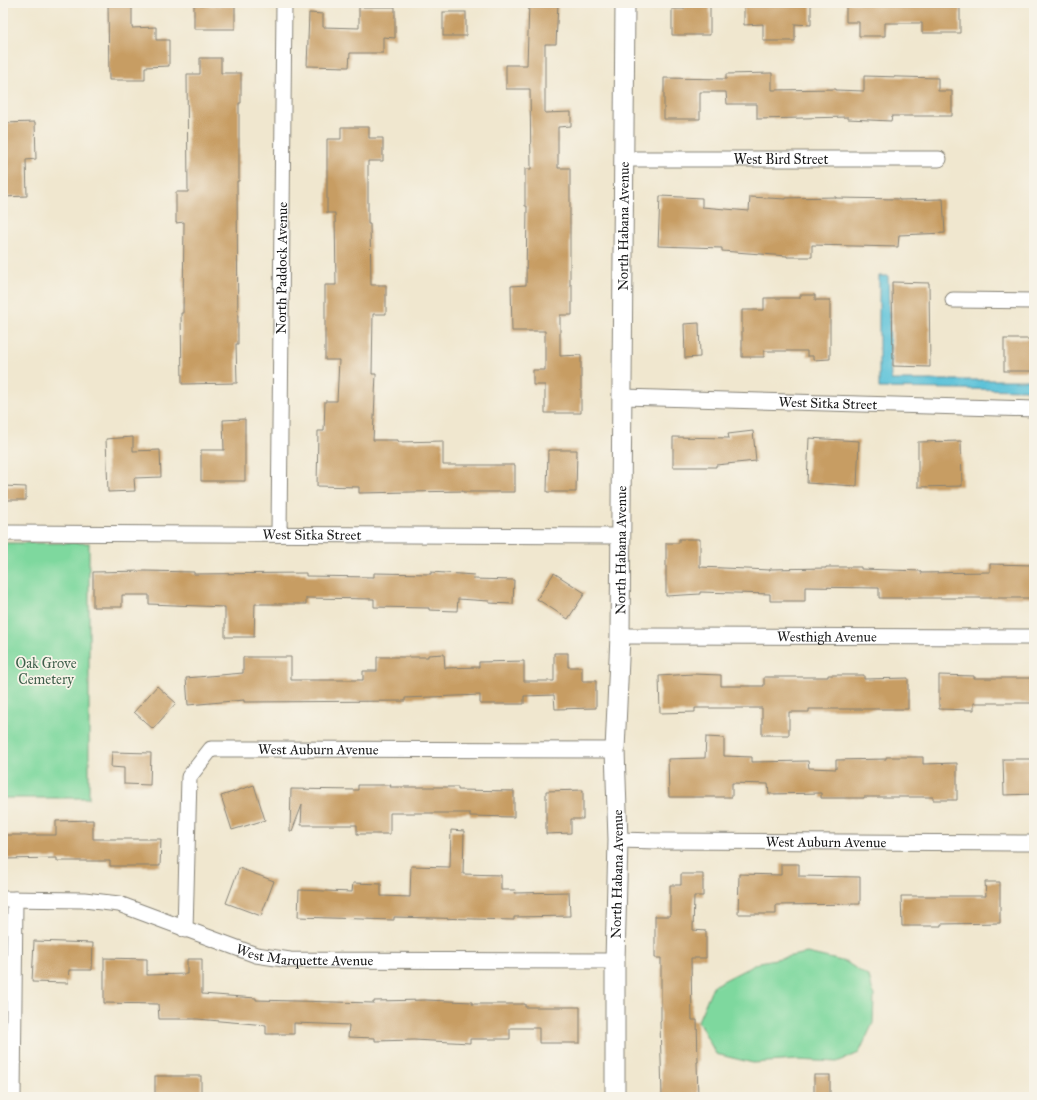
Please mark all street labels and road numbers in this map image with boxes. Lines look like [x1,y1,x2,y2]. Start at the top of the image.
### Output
street label: West Bird Street [734,151,828,168]
street label: North Habana Avenue [615,161,633,291]
street label: North Paddock Avenue [273,202,291,334]
street label: West Sitka Street [778,394,878,413]
street label: North Habana Avenue [612,485,630,615]
street label: West Sitka Street [263,526,361,544]
street label: Westhigh Avenue [777,628,877,646]
street label: West Auburn Avenue [258,741,379,758]
street label: North Habana Avenue [608,809,627,939]
street label: West Auburn Avenue [766,834,886,851]
street label: West Marquette Avenue [234,940,373,970]

